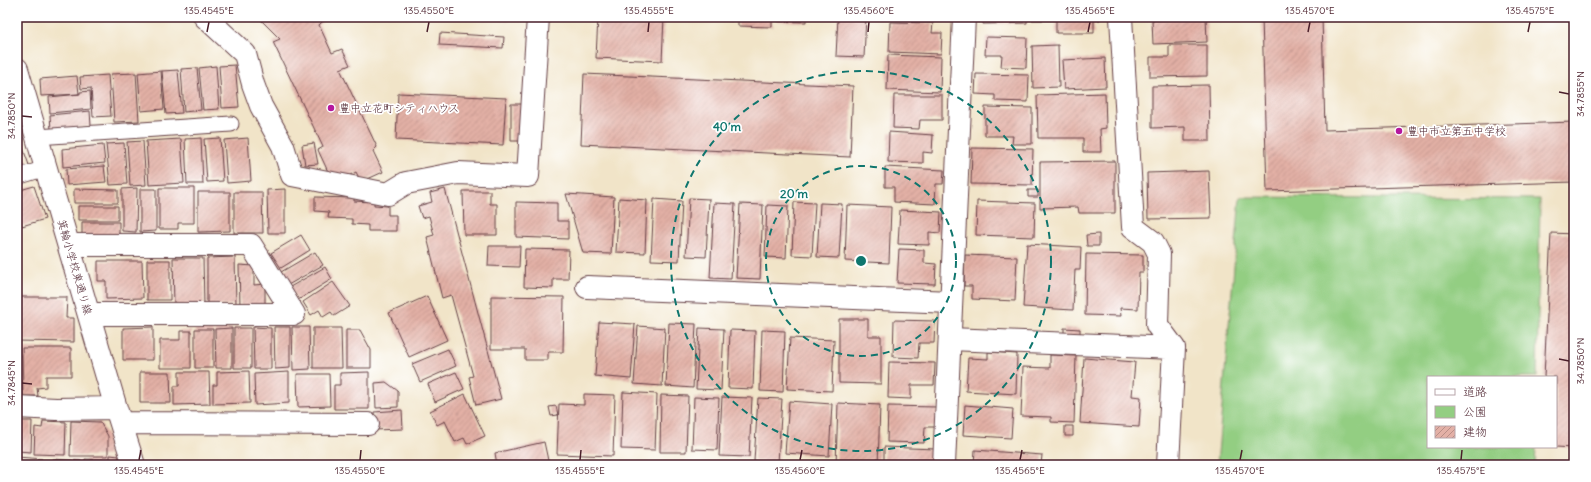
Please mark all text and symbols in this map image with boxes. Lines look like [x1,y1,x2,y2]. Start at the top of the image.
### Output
text: 135.4545°E [184,4,234,17]
text: 135.4550°E [404,4,454,17]
text: 135.4555°E [624,4,674,17]
text: 135.4560°E [844,4,894,17]
text: 135.4565°E [1065,4,1115,17]
text: 135.4570°E [1285,4,1335,17]
text: 135.4575°E [1506,4,1554,17]
text: 34.7855°N [1574,71,1587,117]
text: 34.7850°N [5,93,18,139]
place label: 豊中立花町シティハウス [339,101,459,115]
marker: 豊中立花町シティハウス [326,103,336,113]
text: 40 m [713,119,742,134]
place label: 豊中市立第五中学校 [1407,124,1506,138]
marker: 豊中市立第五中学校 [1394,126,1404,136]
text: 20 m [780,186,808,201]
street label: 箕輪小学校東通り線 [55,217,95,317]
centre of rings [854,254,868,268]
text: 34.7850°N [1574,338,1587,384]
text: 34.7845°N [5,360,18,406]
legend [1427,376,1557,448]
text: 道路 [1463,384,1487,399]
text: 公園 [1463,404,1487,419]
text: 建物 [1463,424,1487,439]
text: 135.4545°E [114,464,164,477]
text: 135.4550°E [335,464,385,477]
text: 135.4555°E [555,464,605,477]
text: 135.4560°E [775,464,825,477]
text: 135.4565°E [995,464,1045,477]
text: 135.4570°E [1215,464,1265,477]
text: 135.4575°E [1437,464,1485,477]

